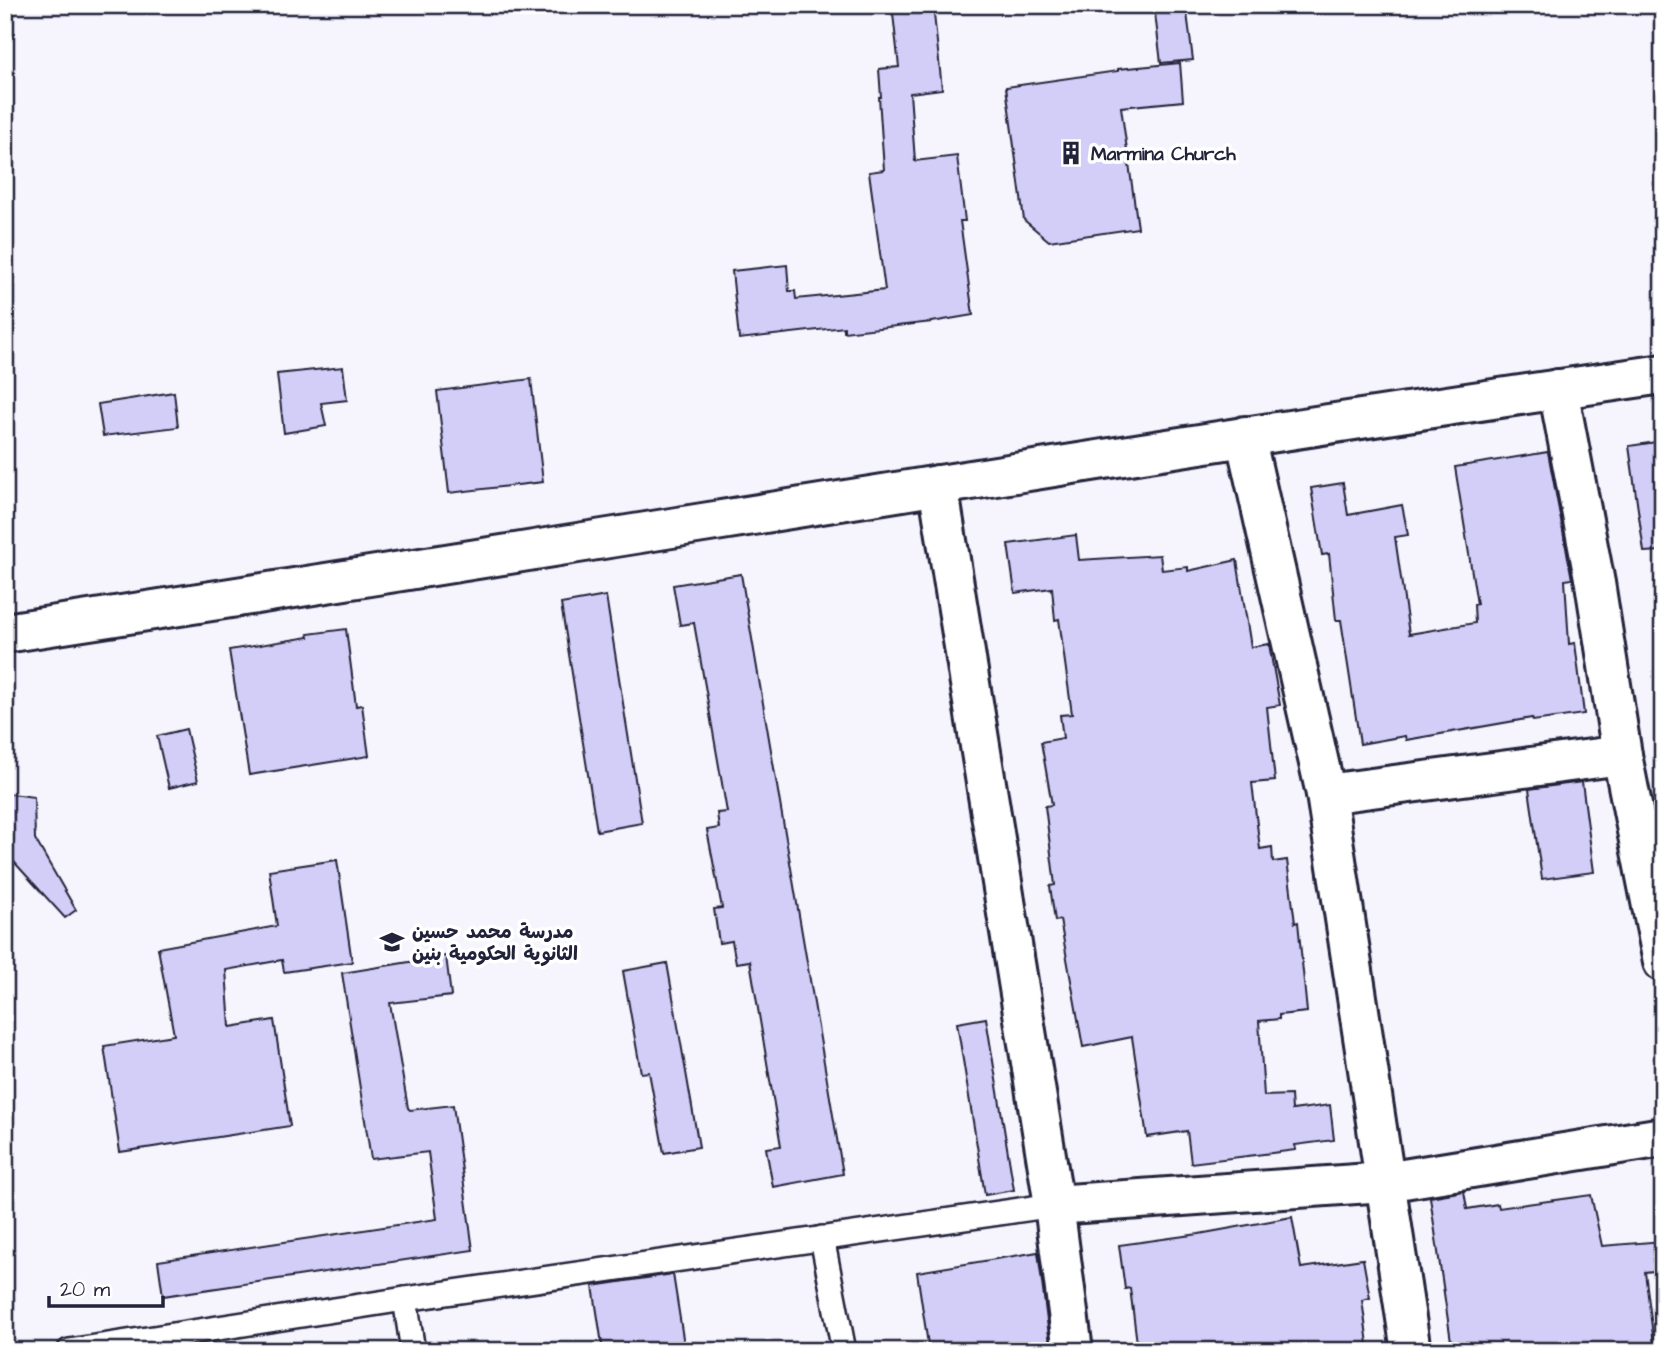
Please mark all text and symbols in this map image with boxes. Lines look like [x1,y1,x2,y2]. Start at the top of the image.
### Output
building icon: Marmina Church [1057,139,1085,167]
place label: Marmina Church [1091,141,1236,168]
place label: مدرسة محمد حسين الثانوية الحكومية بنين [412,919,578,968]
school or university icon: مدرسة محمد حسين الثانوية الحكومية بنين [378,928,406,956]
scale bar [49,1265,163,1309]
text: 20 m [60,1275,111,1304]

